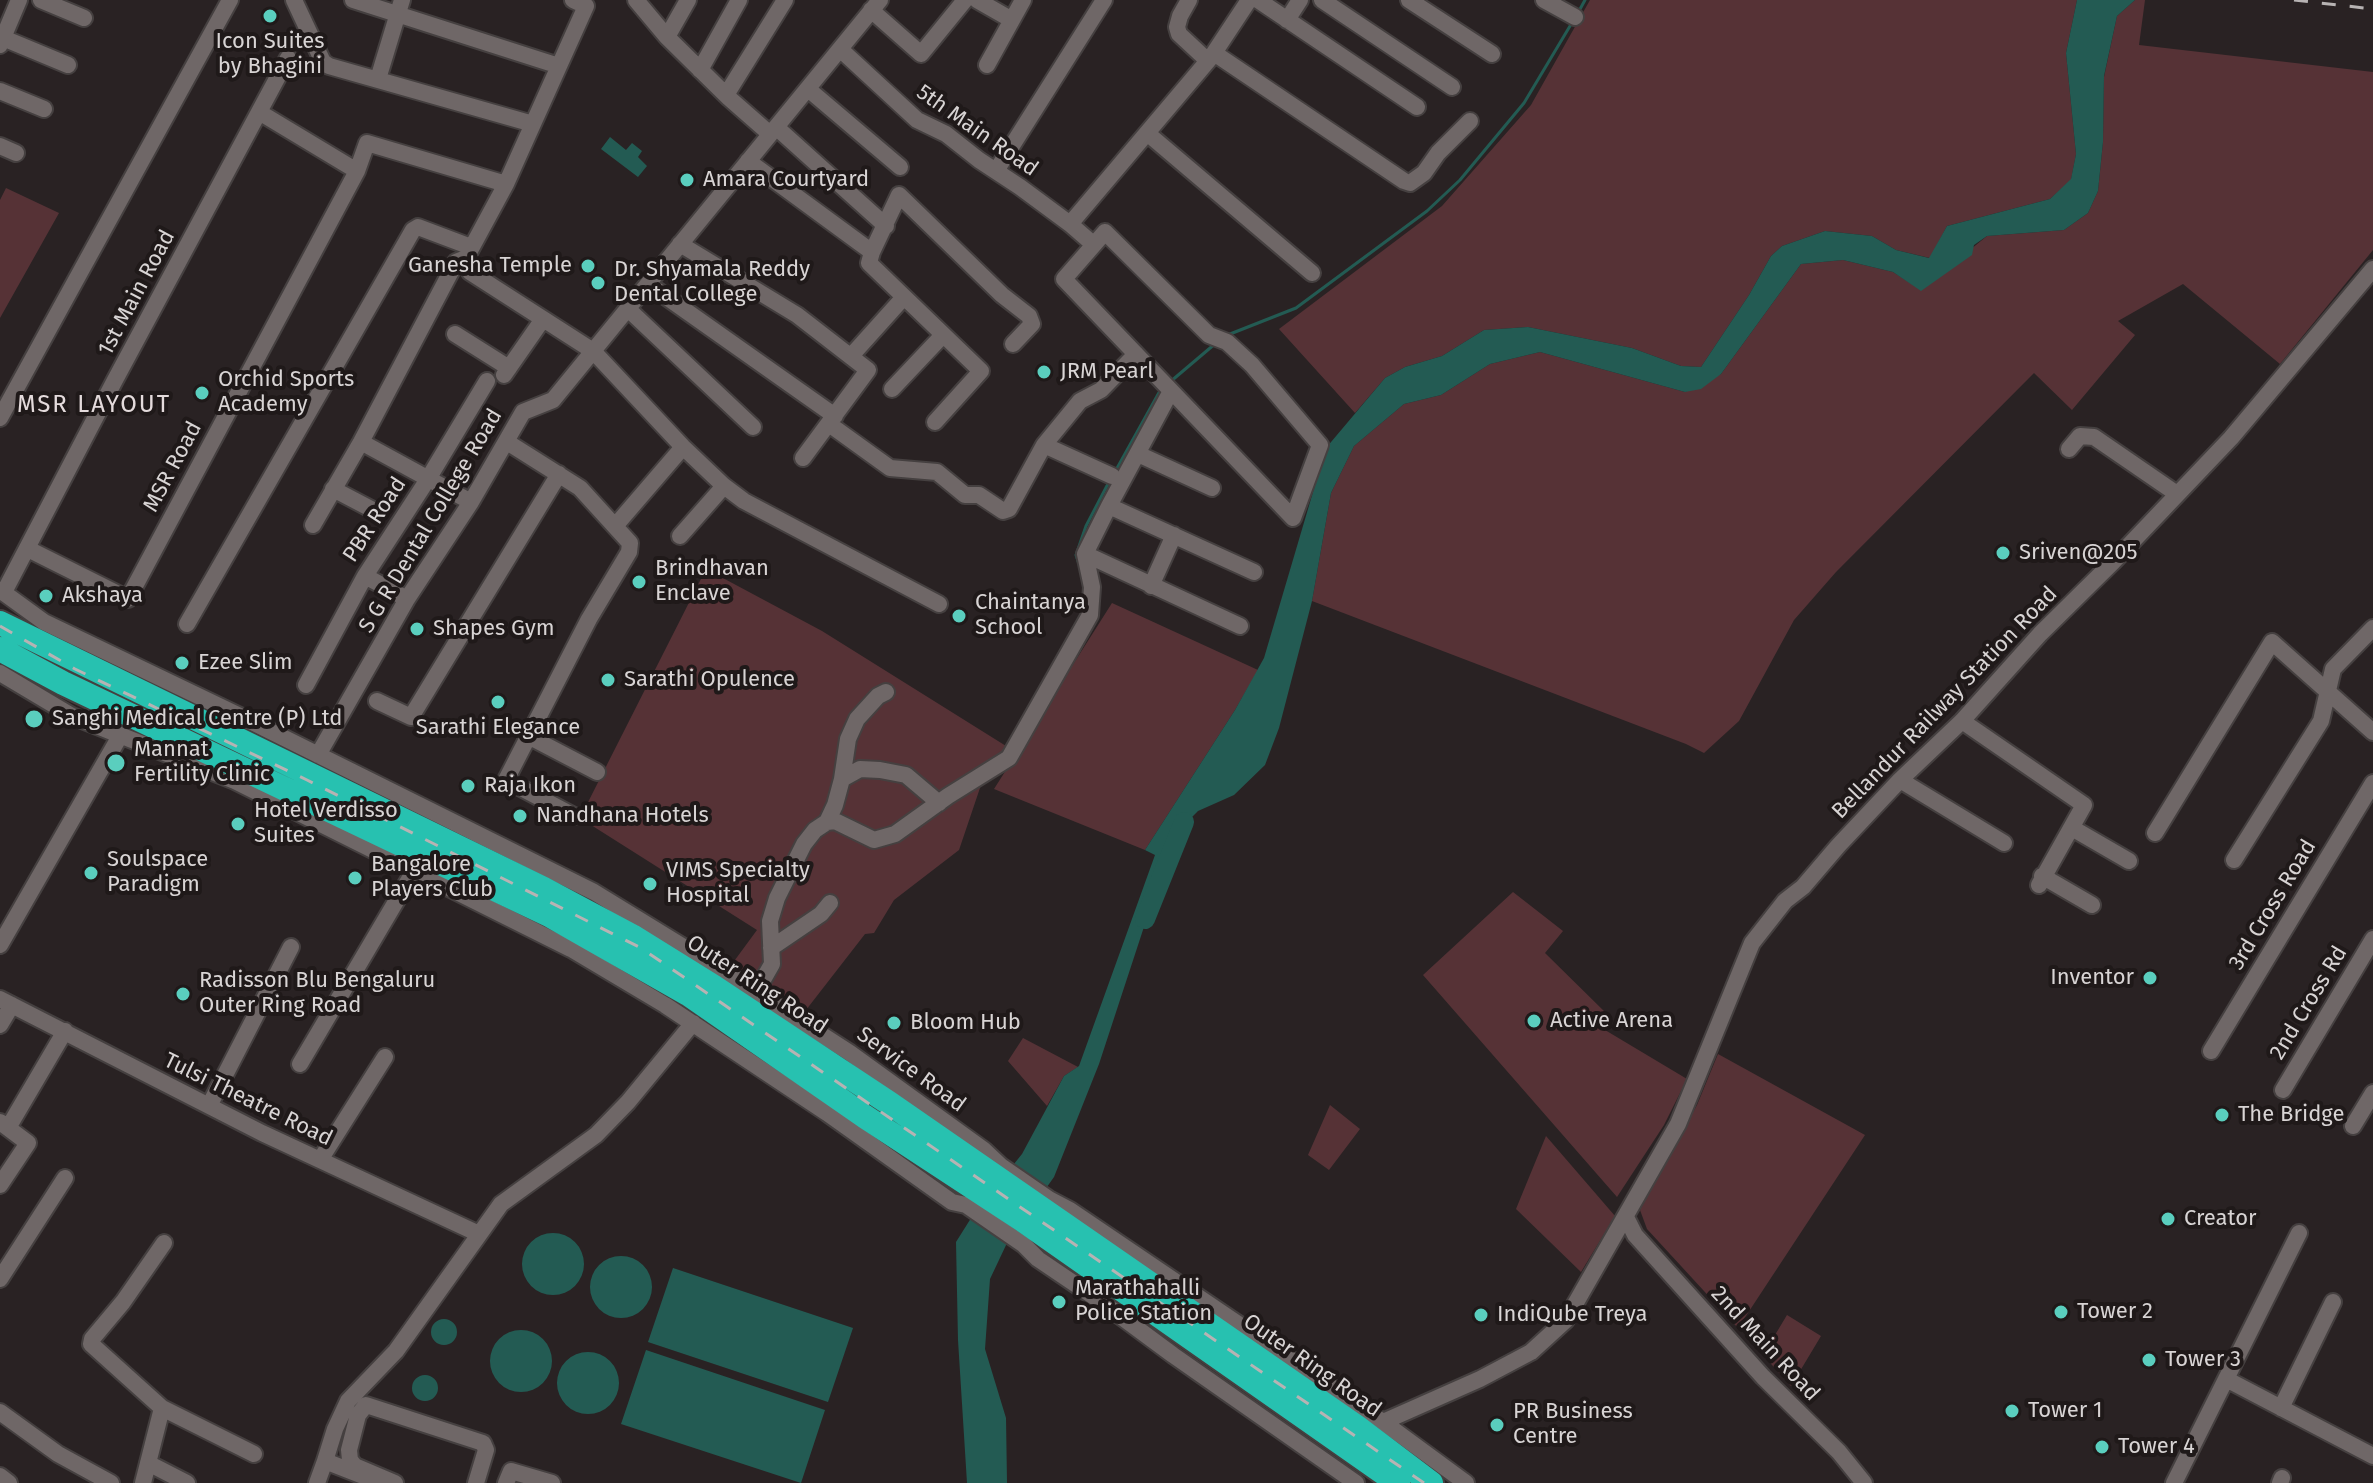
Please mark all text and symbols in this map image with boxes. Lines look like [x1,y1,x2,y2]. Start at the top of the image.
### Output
marker: Icon Suites by Bhagini [261,7,279,25]
place label: Icon Suites by Bhagini [215,29,325,80]
street label: 5th Main Road [911,79,1043,183]
place label: Amara Courtyard [703,167,869,193]
marker: Amara Courtyard [678,171,696,189]
street label: 1st Main Road [93,226,181,360]
place label: Ganesha Temple [408,253,572,279]
marker: Ganesha Temple [579,257,597,275]
place label: Dr. Shyamala Reddy Dental College [614,257,810,308]
marker: Dr. Shyamala Reddy Dental College [589,274,607,292]
place label: JRM Pearl [1060,359,1154,385]
marker: JRM Pearl [1035,363,1053,381]
place label: Orchid Sports Academy [218,367,354,418]
marker: Orchid Sports Academy [193,384,211,402]
district label: MSR LAYOUT [17,391,171,419]
street label: S G R Dental College Road [354,404,508,638]
street label: MSR Road [138,417,208,517]
street label: PBR Road [338,473,412,567]
place label: Sriven@205 [2019,540,2137,566]
marker: Sriven@205 [1994,544,2012,562]
place label: Brindhavan Enclave [655,556,769,608]
marker: Brindhavan Enclave [630,573,648,591]
street label: Bellandur Railway Station Road [1827,581,2063,825]
place label: Akshaya [62,583,143,609]
marker: Akshaya [37,587,55,605]
place label: Chaintanya School [975,590,1086,642]
marker: Chaintanya School [950,607,968,625]
place label: Shapes Gym [433,616,555,642]
marker: Shapes Gym [408,620,426,638]
place label: Ezee Slim [198,650,293,676]
marker: Ezee Slim [173,654,191,672]
place label: Sarathi Opulence [624,667,795,693]
marker: Sarathi Opulence [599,671,617,689]
marker: Sarathi Elegance [489,693,507,711]
place label: Sanghi Medical Centre (P) Ltd [52,706,342,732]
marker: Sanghi Medical Centre (P) Ltd [23,708,45,730]
place label: Sarathi Elegance [416,715,580,741]
place label: Mannat Fertility Clinic [134,737,270,788]
marker: Mannat Fertility Clinic [105,752,127,774]
place label: Raja Ikon [484,773,576,799]
marker: Raja Ikon [459,777,477,795]
place label: Hotel Verdisso Suites [254,798,398,850]
place label: Nandhana Hotels [536,803,709,829]
marker: Nandhana Hotels [511,807,529,825]
marker: Hotel Verdisso Suites [229,815,247,833]
street label: 3rd Cross Road [2224,835,2322,975]
place label: Soulspace Paradigm [107,847,208,898]
place label: Bangalore Players Club [371,852,493,904]
place label: VIMS Specialty Hospital [666,858,810,910]
marker: Soulspace Paradigm [82,864,100,882]
marker: Bangalore Players Club [346,869,364,887]
marker: VIMS Specialty Hospital [641,875,659,893]
street label: Outer Ring Road [682,930,832,1040]
street label: 2nd Cross Rd [2265,941,2353,1065]
place label: Inventor [2050,965,2134,991]
place label: Radisson Blu Bengaluru Outer Ring Road [199,968,435,1020]
marker: Inventor [2141,969,2159,987]
marker: Radisson Blu Bengaluru Outer Ring Road [174,985,192,1003]
place label: Active Arena [1550,1008,1673,1034]
place label: Bloom Hub [910,1010,1021,1036]
marker: Active Arena [1525,1012,1543,1030]
marker: Bloom Hub [885,1014,903,1032]
street label: Service Road [851,1022,971,1118]
street label: Tulsi Theatre Road [159,1048,337,1152]
place label: The Bridge [2238,1102,2344,1128]
marker: The Bridge [2213,1106,2231,1124]
place label: Creator [2184,1206,2257,1232]
marker: Creator [2159,1210,2177,1228]
place label: Marathahalli Police Station [1075,1276,1212,1328]
street label: 2nd Main Road [1705,1281,1825,1407]
marker: Marathahalli Police Station [1050,1293,1068,1311]
place label: Tower 2 [2077,1299,2153,1325]
place label: IndiQube Treya [1497,1302,1648,1328]
marker: Tower 2 [2052,1303,2070,1321]
marker: IndiQube Treya [1472,1306,1490,1324]
street label: Outer Ring Road [1238,1309,1386,1423]
place label: Tower 3 [2165,1347,2241,1373]
marker: Tower 3 [2140,1351,2158,1369]
place label: Tower 1 [2028,1398,2103,1424]
place label: PR Business Centre [1513,1399,1633,1450]
marker: Tower 1 [2003,1402,2021,1420]
marker: PR Business Centre [1488,1416,1506,1434]
place label: Tower 4 [2118,1434,2195,1460]
marker: Tower 4 [2093,1438,2111,1456]

